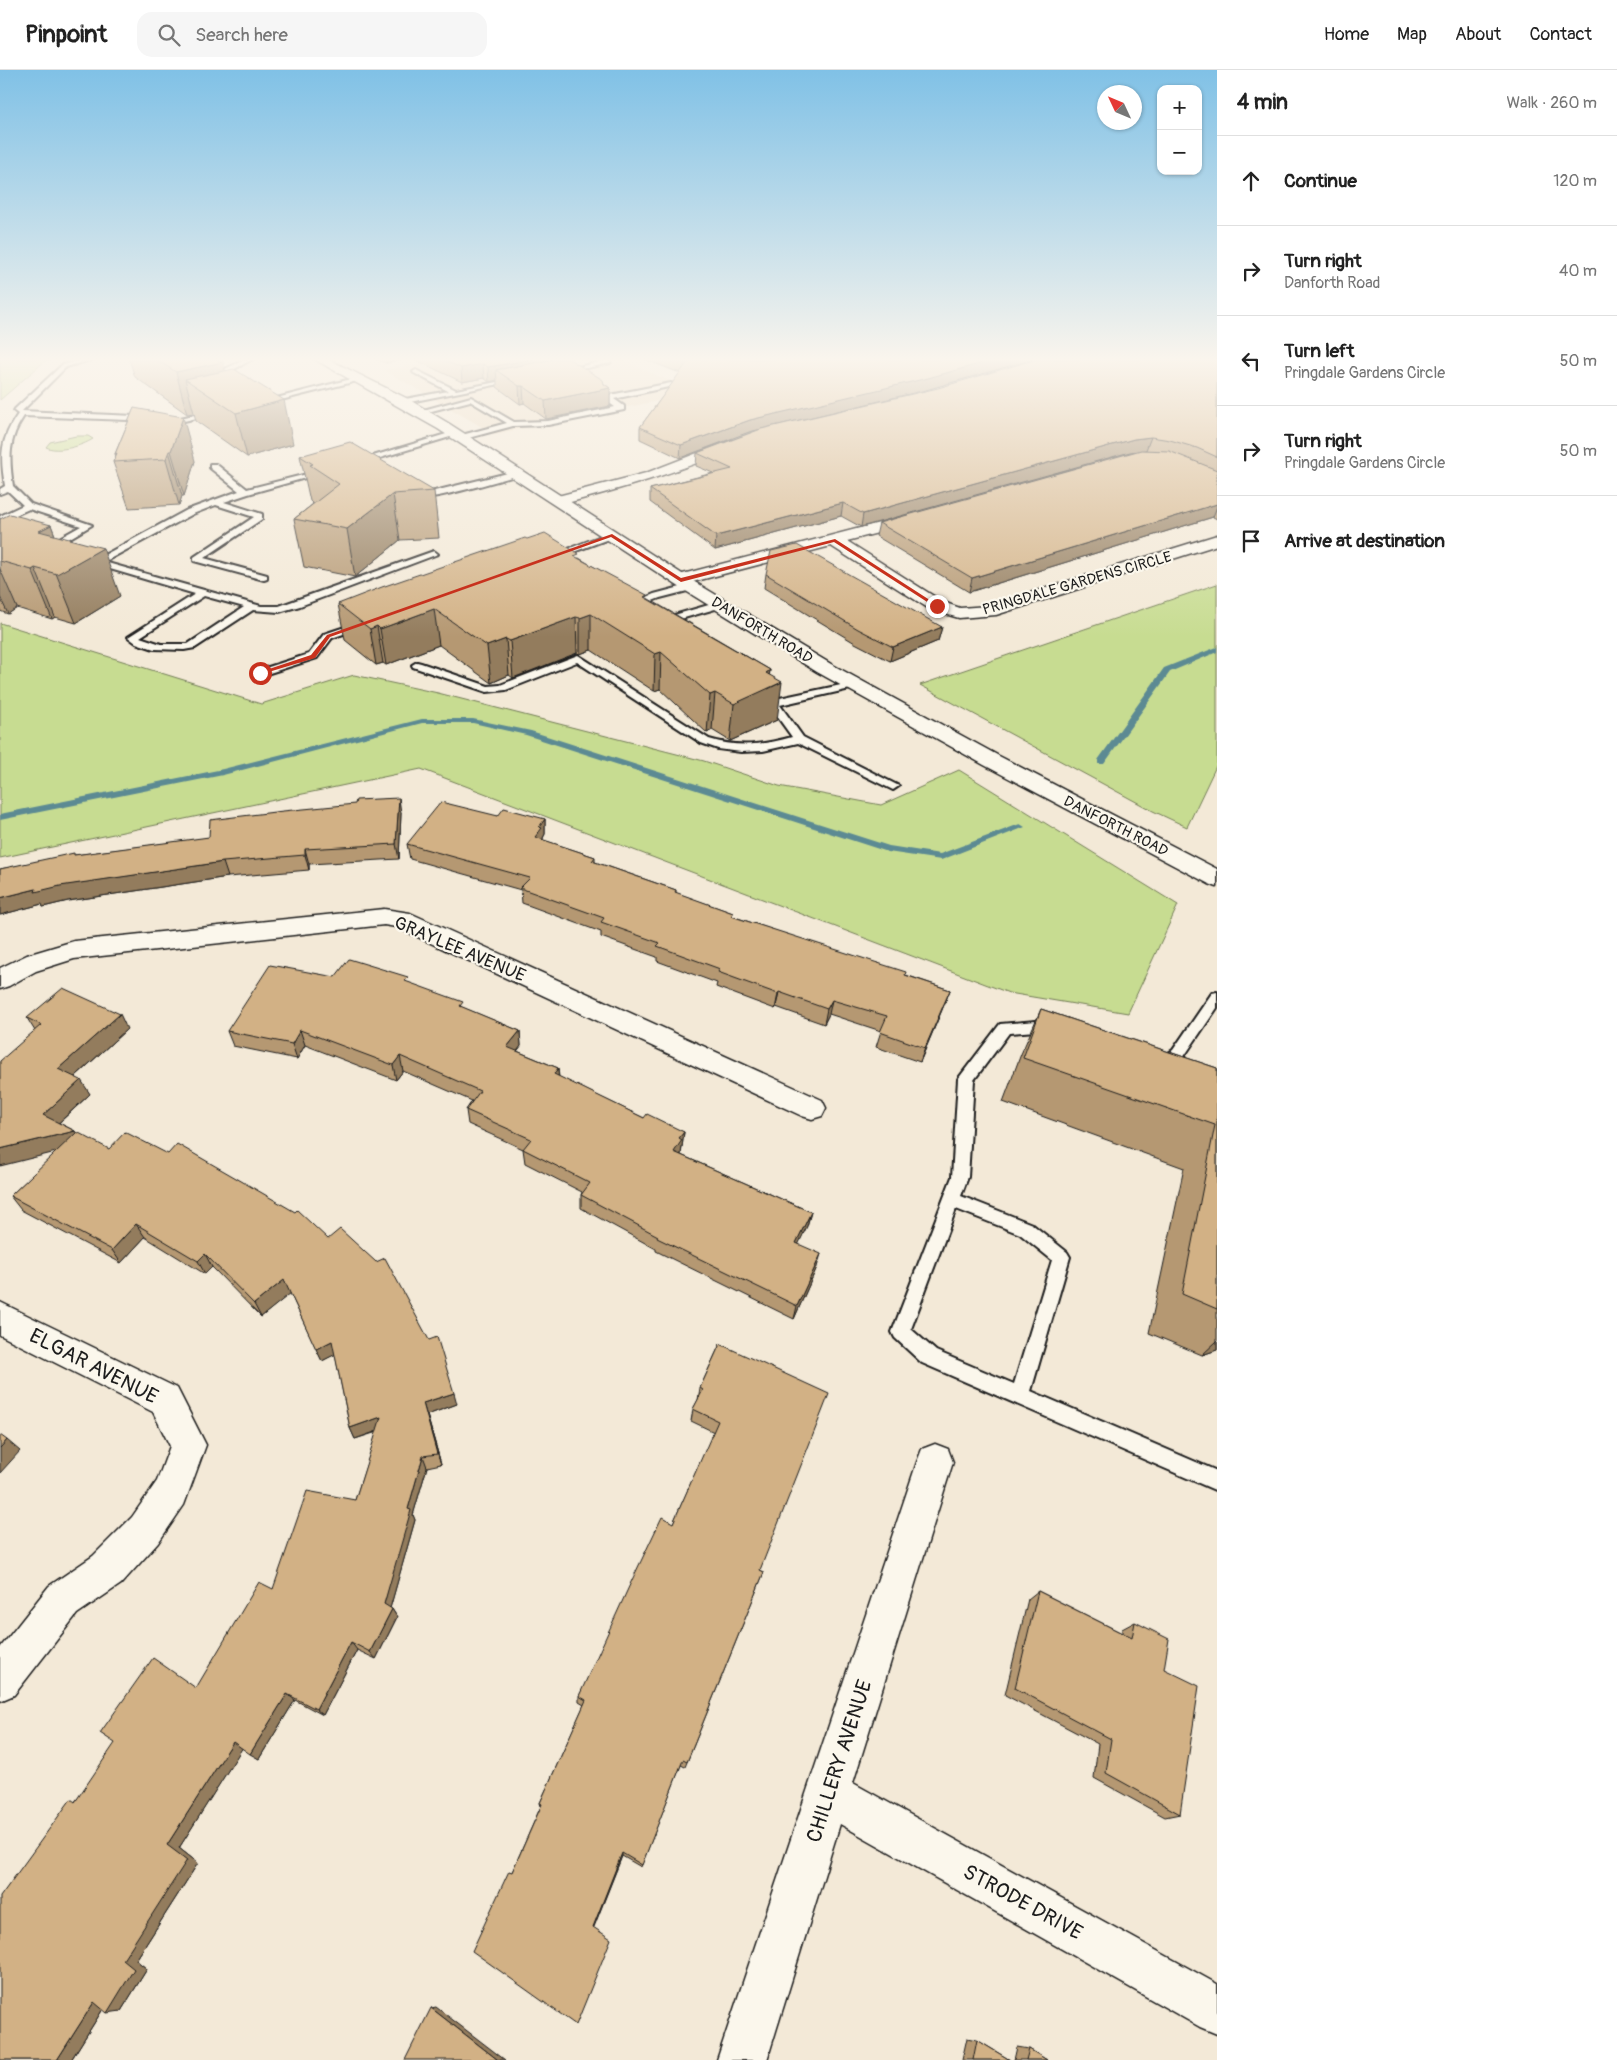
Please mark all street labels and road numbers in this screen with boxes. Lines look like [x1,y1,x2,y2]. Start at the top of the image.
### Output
street label: PRINGDALE GARDENS CIRCLE [980,547,1174,620]
street label: DANFORTH ROAD [708,593,816,668]
street label: DANFORTH ROAD [1060,792,1171,861]
street label: GRAYLEE AVENUE [391,911,529,988]
street label: ELGAR AVENUE [25,1322,163,1410]
street label: CHILLERY AVENUE [800,1676,879,1846]
street label: STRODE DRIVE [958,1858,1087,1946]

